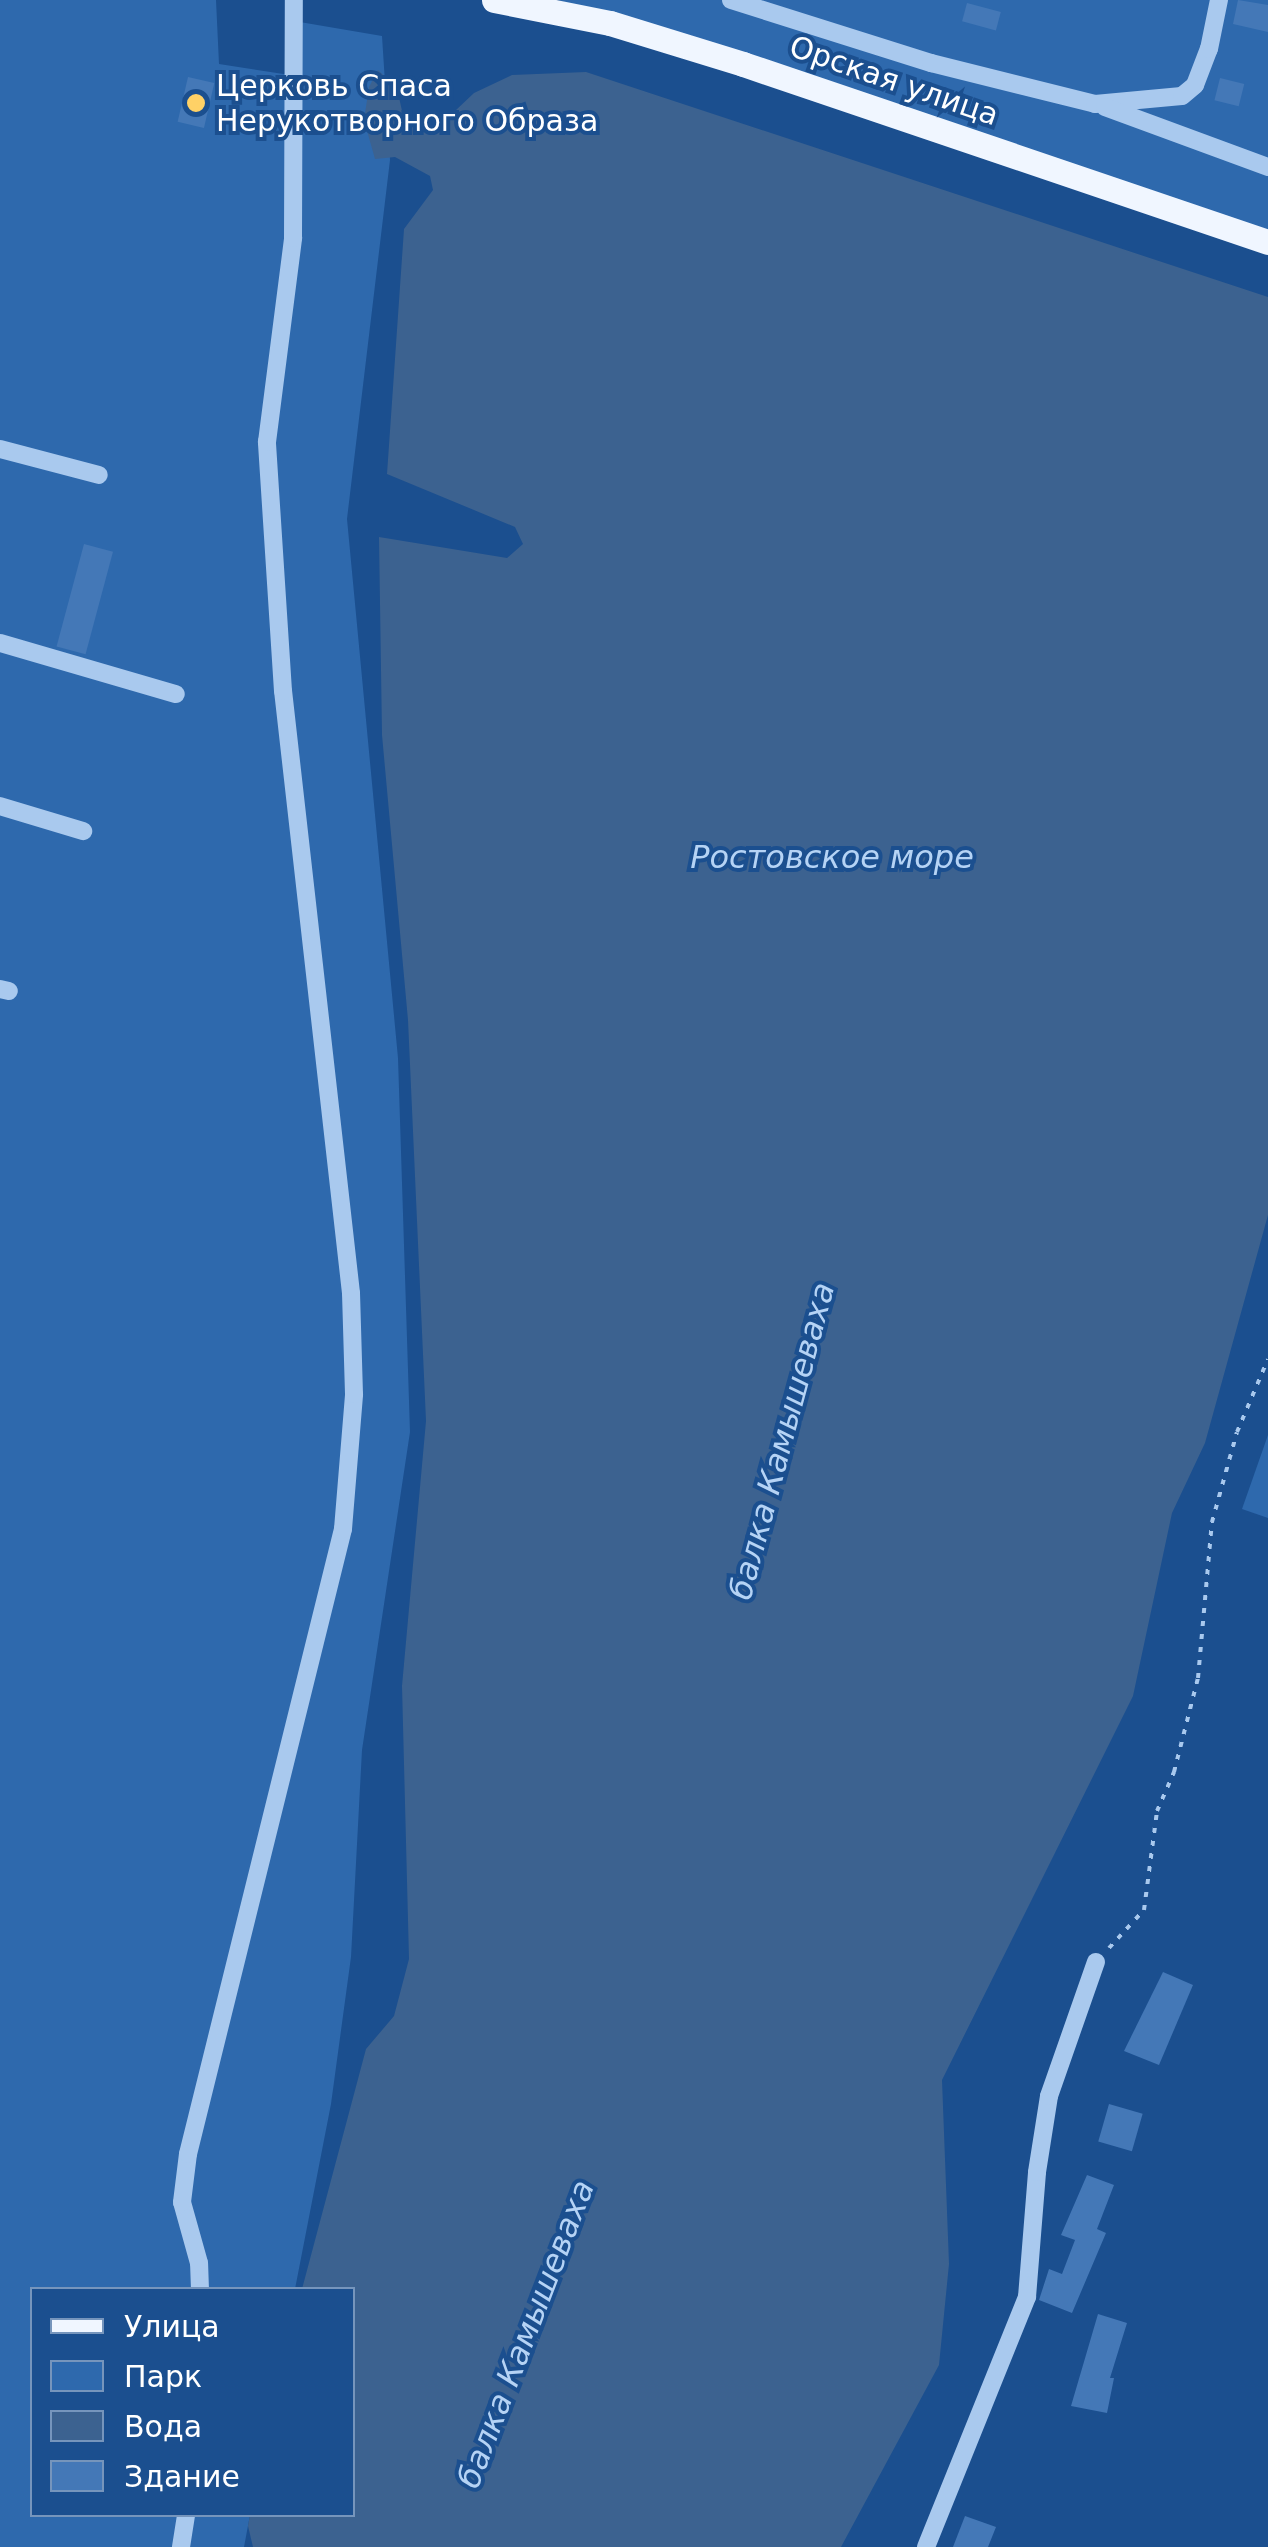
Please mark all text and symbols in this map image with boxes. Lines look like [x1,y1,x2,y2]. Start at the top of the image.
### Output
street label: Орская улица [785,28,1003,134]
place label: Церковь Спаса Нерукотворного Образа [216,68,598,138]
marker: Церковь Спаса Нерукотворного Образа [185,92,207,114]
water label: Ростовское море [690,838,974,876]
water label: балка Камышеваха [721,1278,843,1604]
water label: балка Камышеваха [450,2175,602,2493]
legend [30,2287,355,2517]
text: Улица [124,2309,220,2344]
text: Парк [124,2359,202,2394]
text: Вода [124,2409,202,2444]
text: Здание [124,2459,240,2494]

